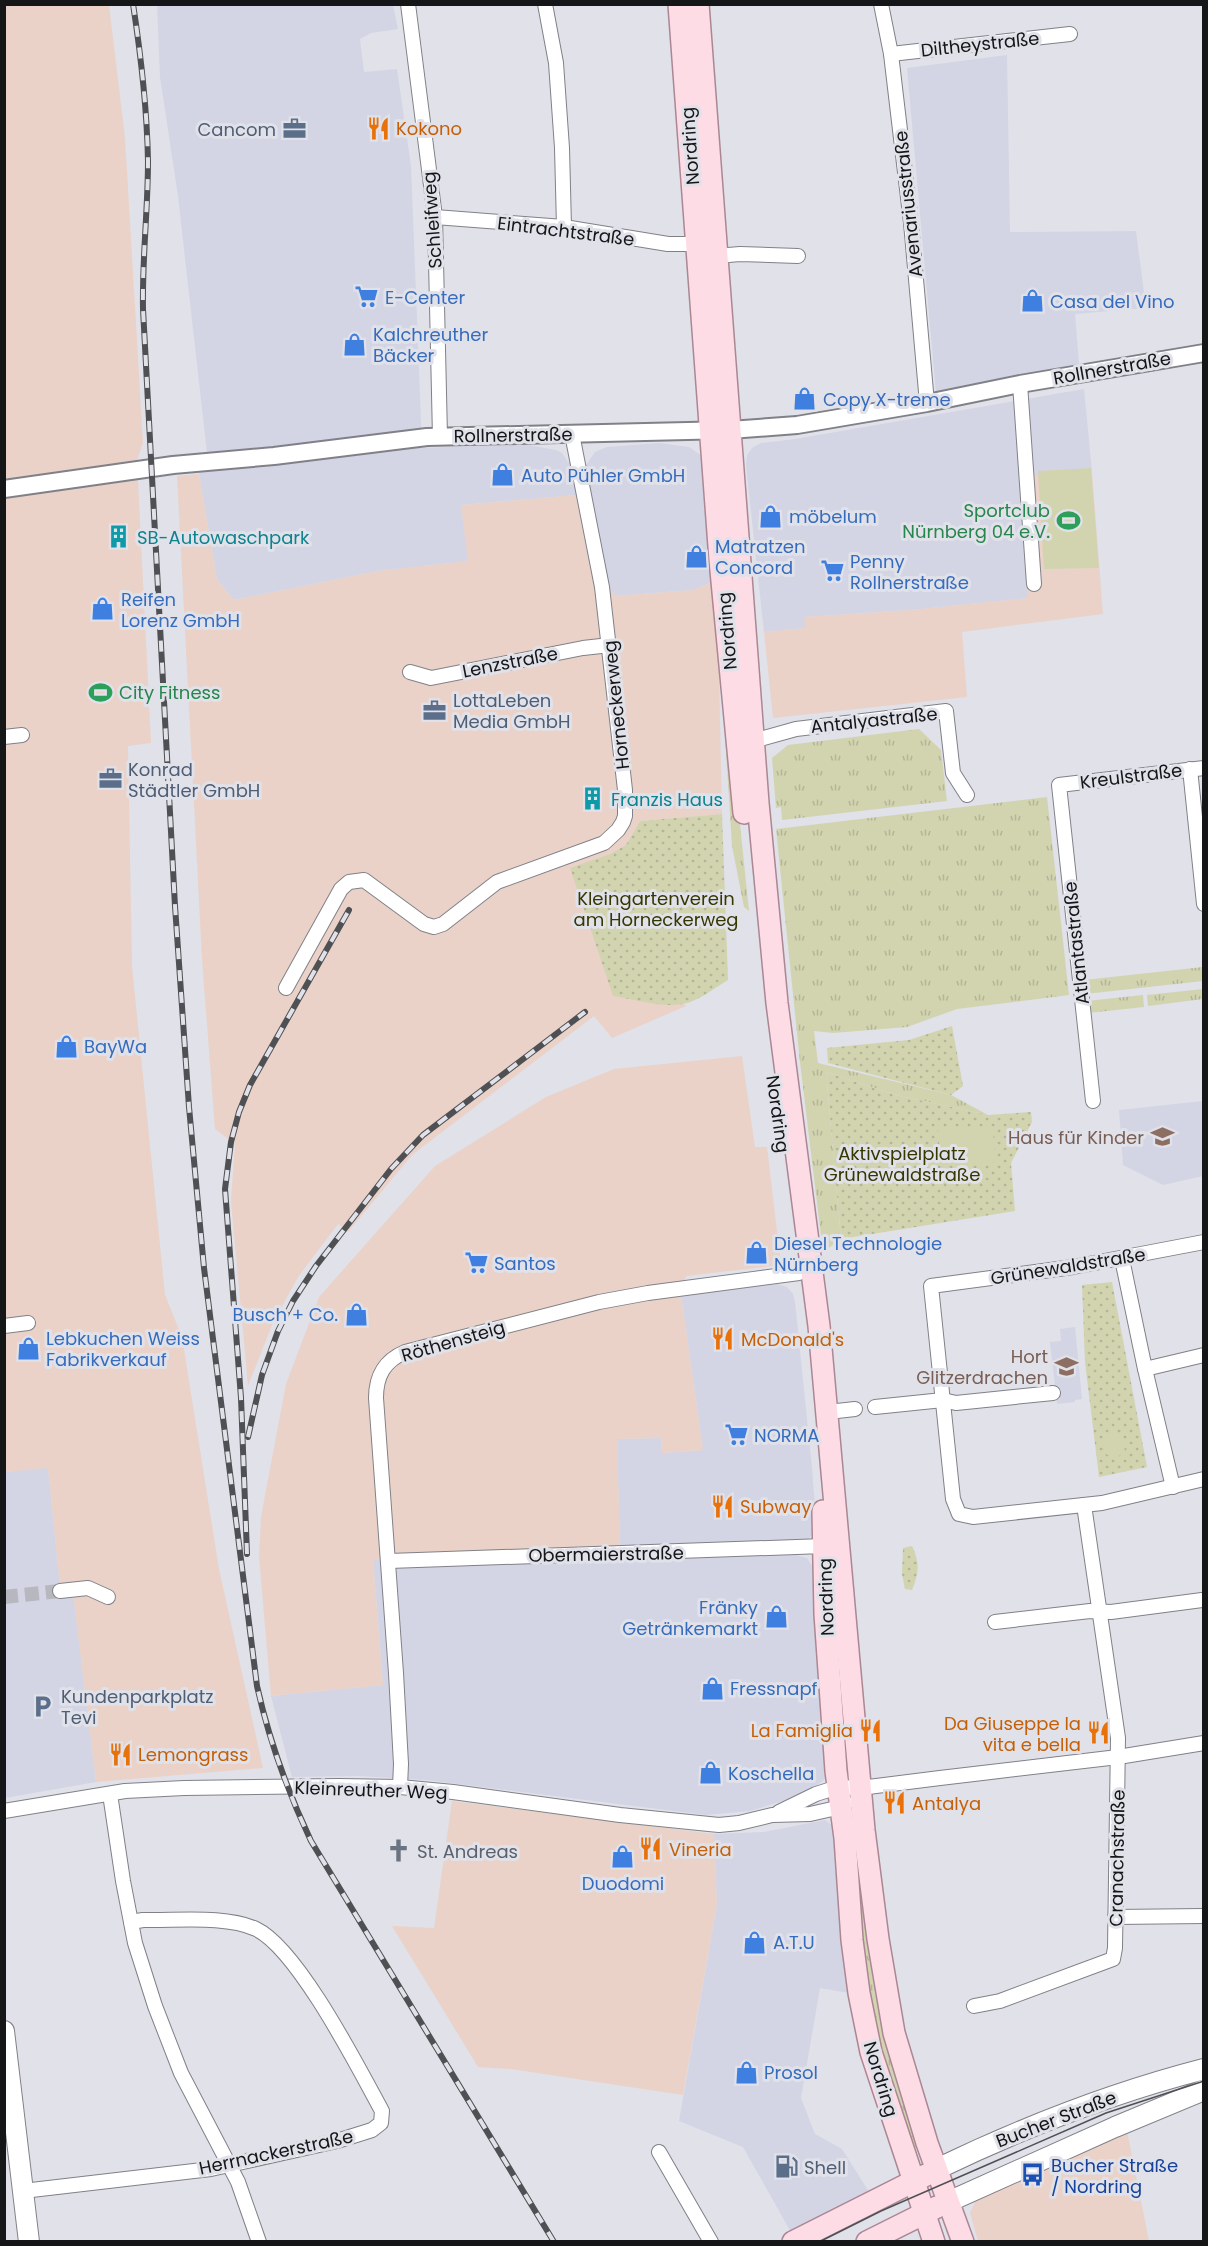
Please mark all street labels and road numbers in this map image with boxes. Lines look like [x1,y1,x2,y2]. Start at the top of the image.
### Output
street label: Diltheystraße [919,25,1041,63]
street label: Nordring [675,106,705,186]
street label: Avenariusstraße [888,129,928,279]
street label: Schleifweg [416,171,448,269]
street label: Eintrachtstraße [496,210,636,252]
street label: Rollnerstraße [1051,345,1173,391]
street label: Rollnerstraße [453,421,573,449]
street label: Nordring [711,591,743,671]
street label: Horneckerweg [597,639,635,771]
street label: Lenzstraße [460,640,560,684]
street label: Antalyastraße [809,701,939,739]
street label: Kreulstraße [1078,757,1184,795]
street label: Atlantastraße [1057,880,1095,1006]
street label: Nordring [760,1074,796,1154]
street label: Grünewaldstraße [989,1241,1147,1291]
street label: Röthensteig [398,1314,508,1368]
street label: Obermaierstraße [528,1540,684,1568]
street label: Nordring [812,1558,840,1636]
street label: Kleinreuther Weg [294,1775,448,1805]
street label: Cranachstraße [1103,1789,1131,1927]
street label: Nordring [858,2038,904,2120]
street label: Bucher Straße [992,2085,1120,2153]
street label: Herrnackerstraße [197,2123,355,2181]

